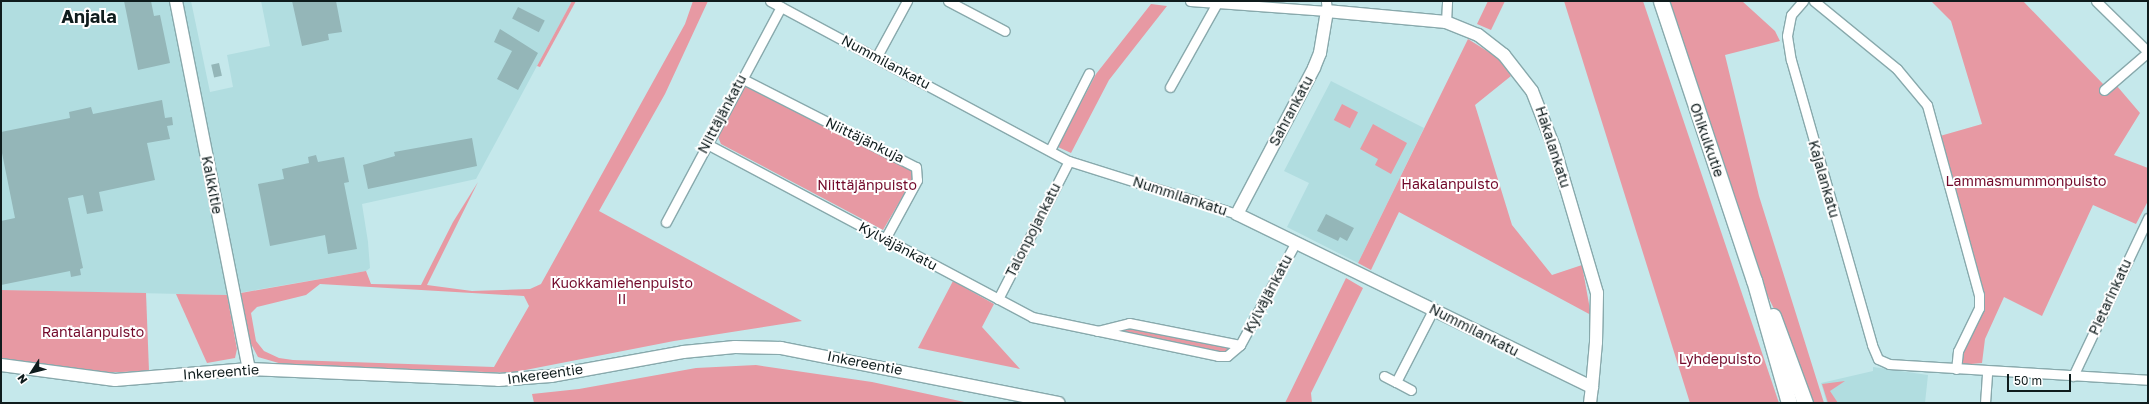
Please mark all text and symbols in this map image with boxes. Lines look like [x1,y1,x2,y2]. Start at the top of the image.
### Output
district label: Anjala [61,5,117,27]
street label: Nummilankatu [839,32,933,92]
street label: Niittäjänkatu [694,72,750,156]
street label: Sahrankatu [1266,73,1316,149]
street label: Ohikulkutie [1686,101,1728,179]
street label: Hakalankatu [1532,104,1574,190]
street label: Niittäjänkuja [823,114,907,166]
street label: Kajalankatu [1805,138,1843,220]
street label: Kalkkitie [198,154,226,216]
street label: Nummilankatu [1131,173,1229,219]
park label: Lammasmummonpuisto [1945,173,2107,189]
park label: Hakalanpuisto [1401,176,1499,192]
park label: Niittäjänpuisto [817,177,917,193]
street label: Talonpojankatu [1002,180,1064,280]
street label: Kylväjänkatu [856,218,940,274]
street label: Kylväjänkatu [1240,252,1296,336]
street label: Pietarinkatu [2085,256,2135,338]
park label: Kuokkamiehenpuisto II [551,275,693,308]
street label: Nummilankatu [1426,300,1522,360]
park label: Rantalanpuisto [42,324,144,340]
street label: Inkereentie [826,347,904,379]
park label: Lyhdepuisto [1679,351,1761,367]
north arrow [12,352,52,392]
street label: Inkereentie [506,360,584,388]
street label: Inkereentie [182,361,260,383]
scale bar [2009,366,2073,392]
text: N [14,372,30,387]
text: 50 m [2014,373,2042,388]

